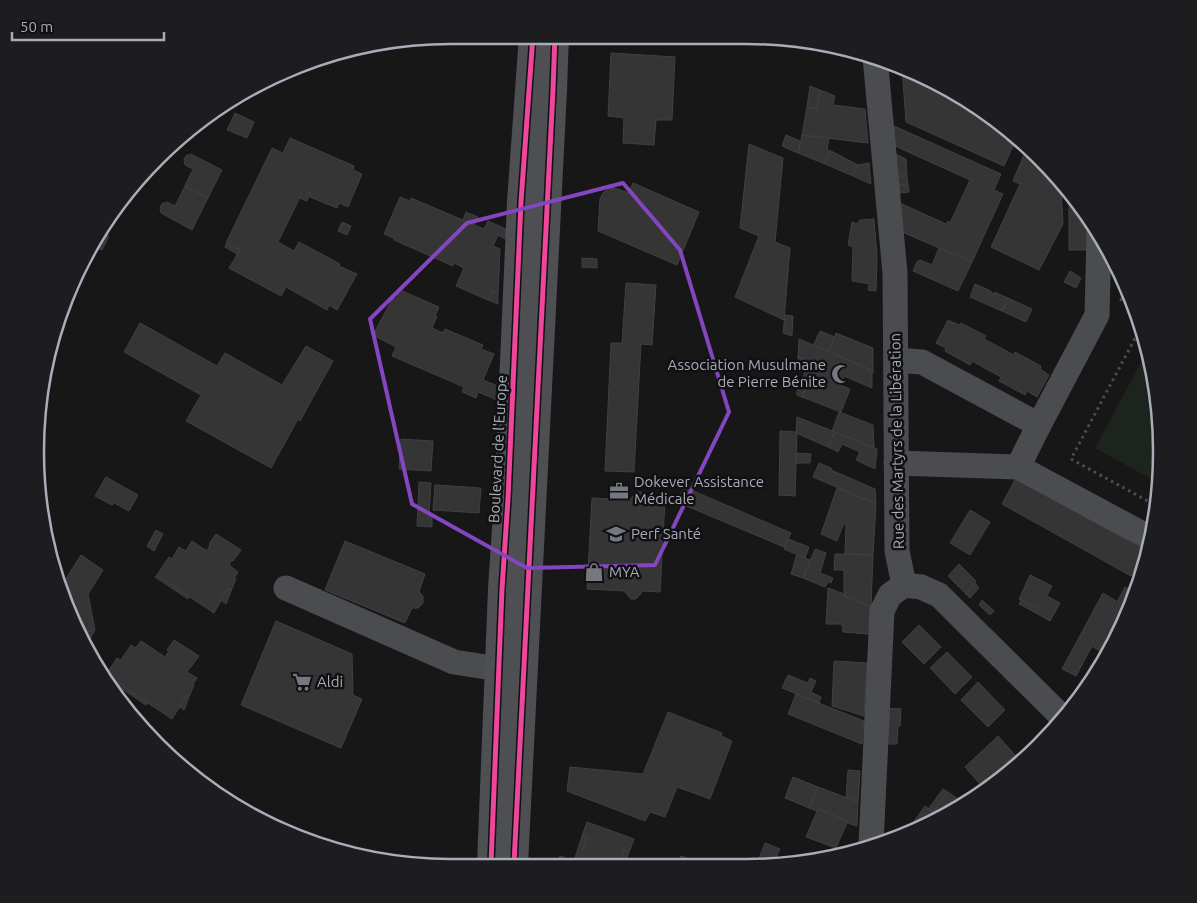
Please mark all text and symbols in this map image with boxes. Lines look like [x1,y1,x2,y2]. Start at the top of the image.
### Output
scale bar [12,10,165,42]
text: 50 m [20,18,53,35]
street label: Rue des Martyrs de la Libération [886,333,907,549]
place label: Association Musulmane de Pierre Bénite [668,356,826,390]
mosque icon: Association Musulmane de Pierre Bénite [830,363,852,385]
street label: Boulevard de l'Europe [485,374,510,524]
place label: Dokever Assistance Médicale [634,473,764,507]
office icon: Dokever Assistance Médicale [608,480,630,502]
school or university icon: Perf Santé [605,523,627,545]
place label: Perf Santé [631,525,701,542]
shop icon: MYA [583,561,605,583]
place label: MYA [609,563,640,580]
supermarket icon: Aldi [291,671,313,693]
place label: Aldi [317,673,343,690]

